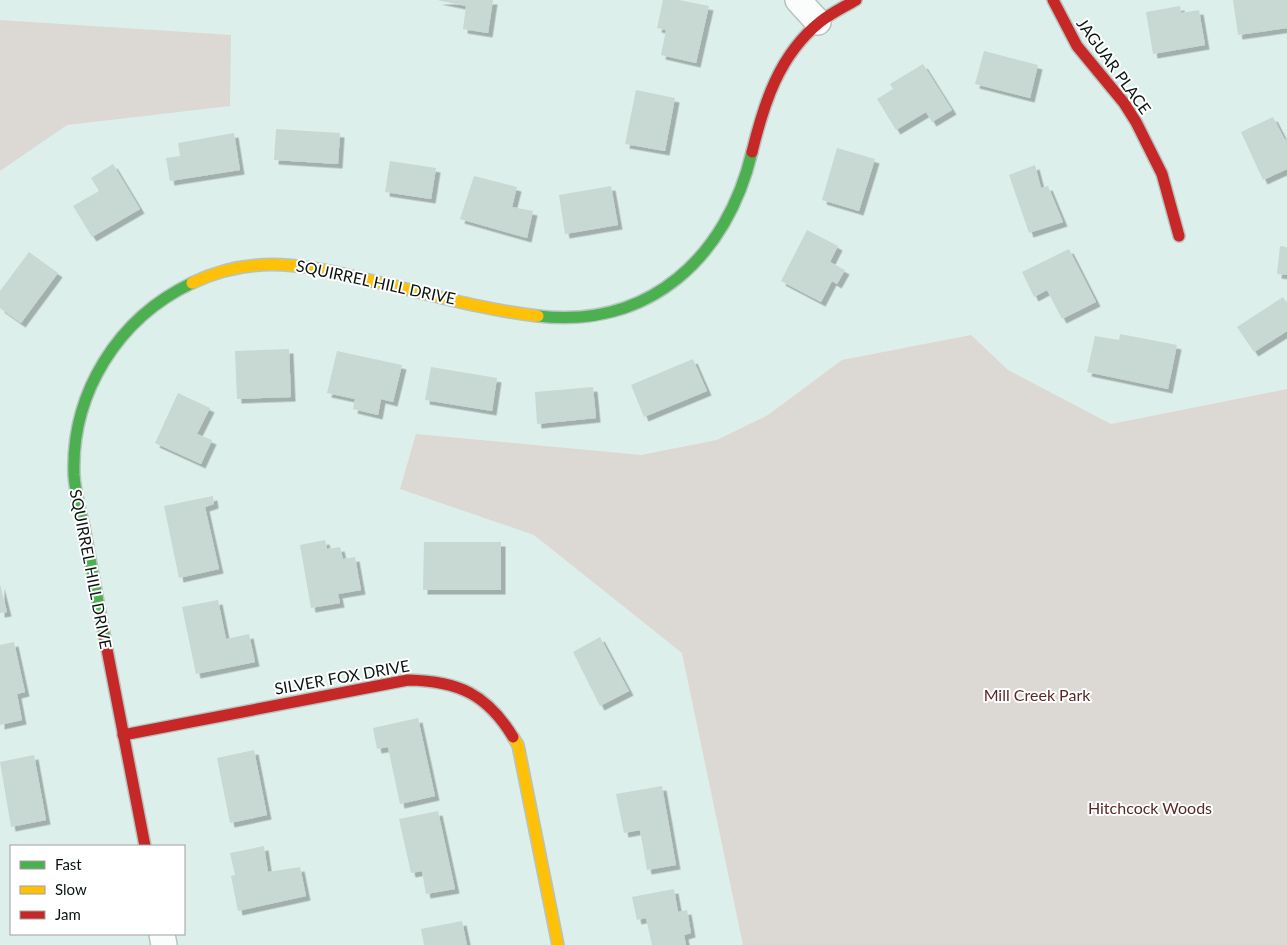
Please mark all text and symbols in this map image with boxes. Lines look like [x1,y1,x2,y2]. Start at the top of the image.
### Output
street label: JAGUAR PLACE [1073,14,1155,117]
street label: SQUIRREL HILL DRIVE [295,255,457,308]
street label: SQUIRREL HILL DRIVE [67,487,116,650]
street label: SILVER FOX DRIVE [273,655,411,698]
park label: Mill Creek Park [984,685,1091,704]
park label: Hitchcock Woods [1088,798,1212,817]
legend [10,845,185,935]
text: Fast [55,855,82,873]
text: Slow [55,880,87,898]
text: Jam [55,905,81,923]

